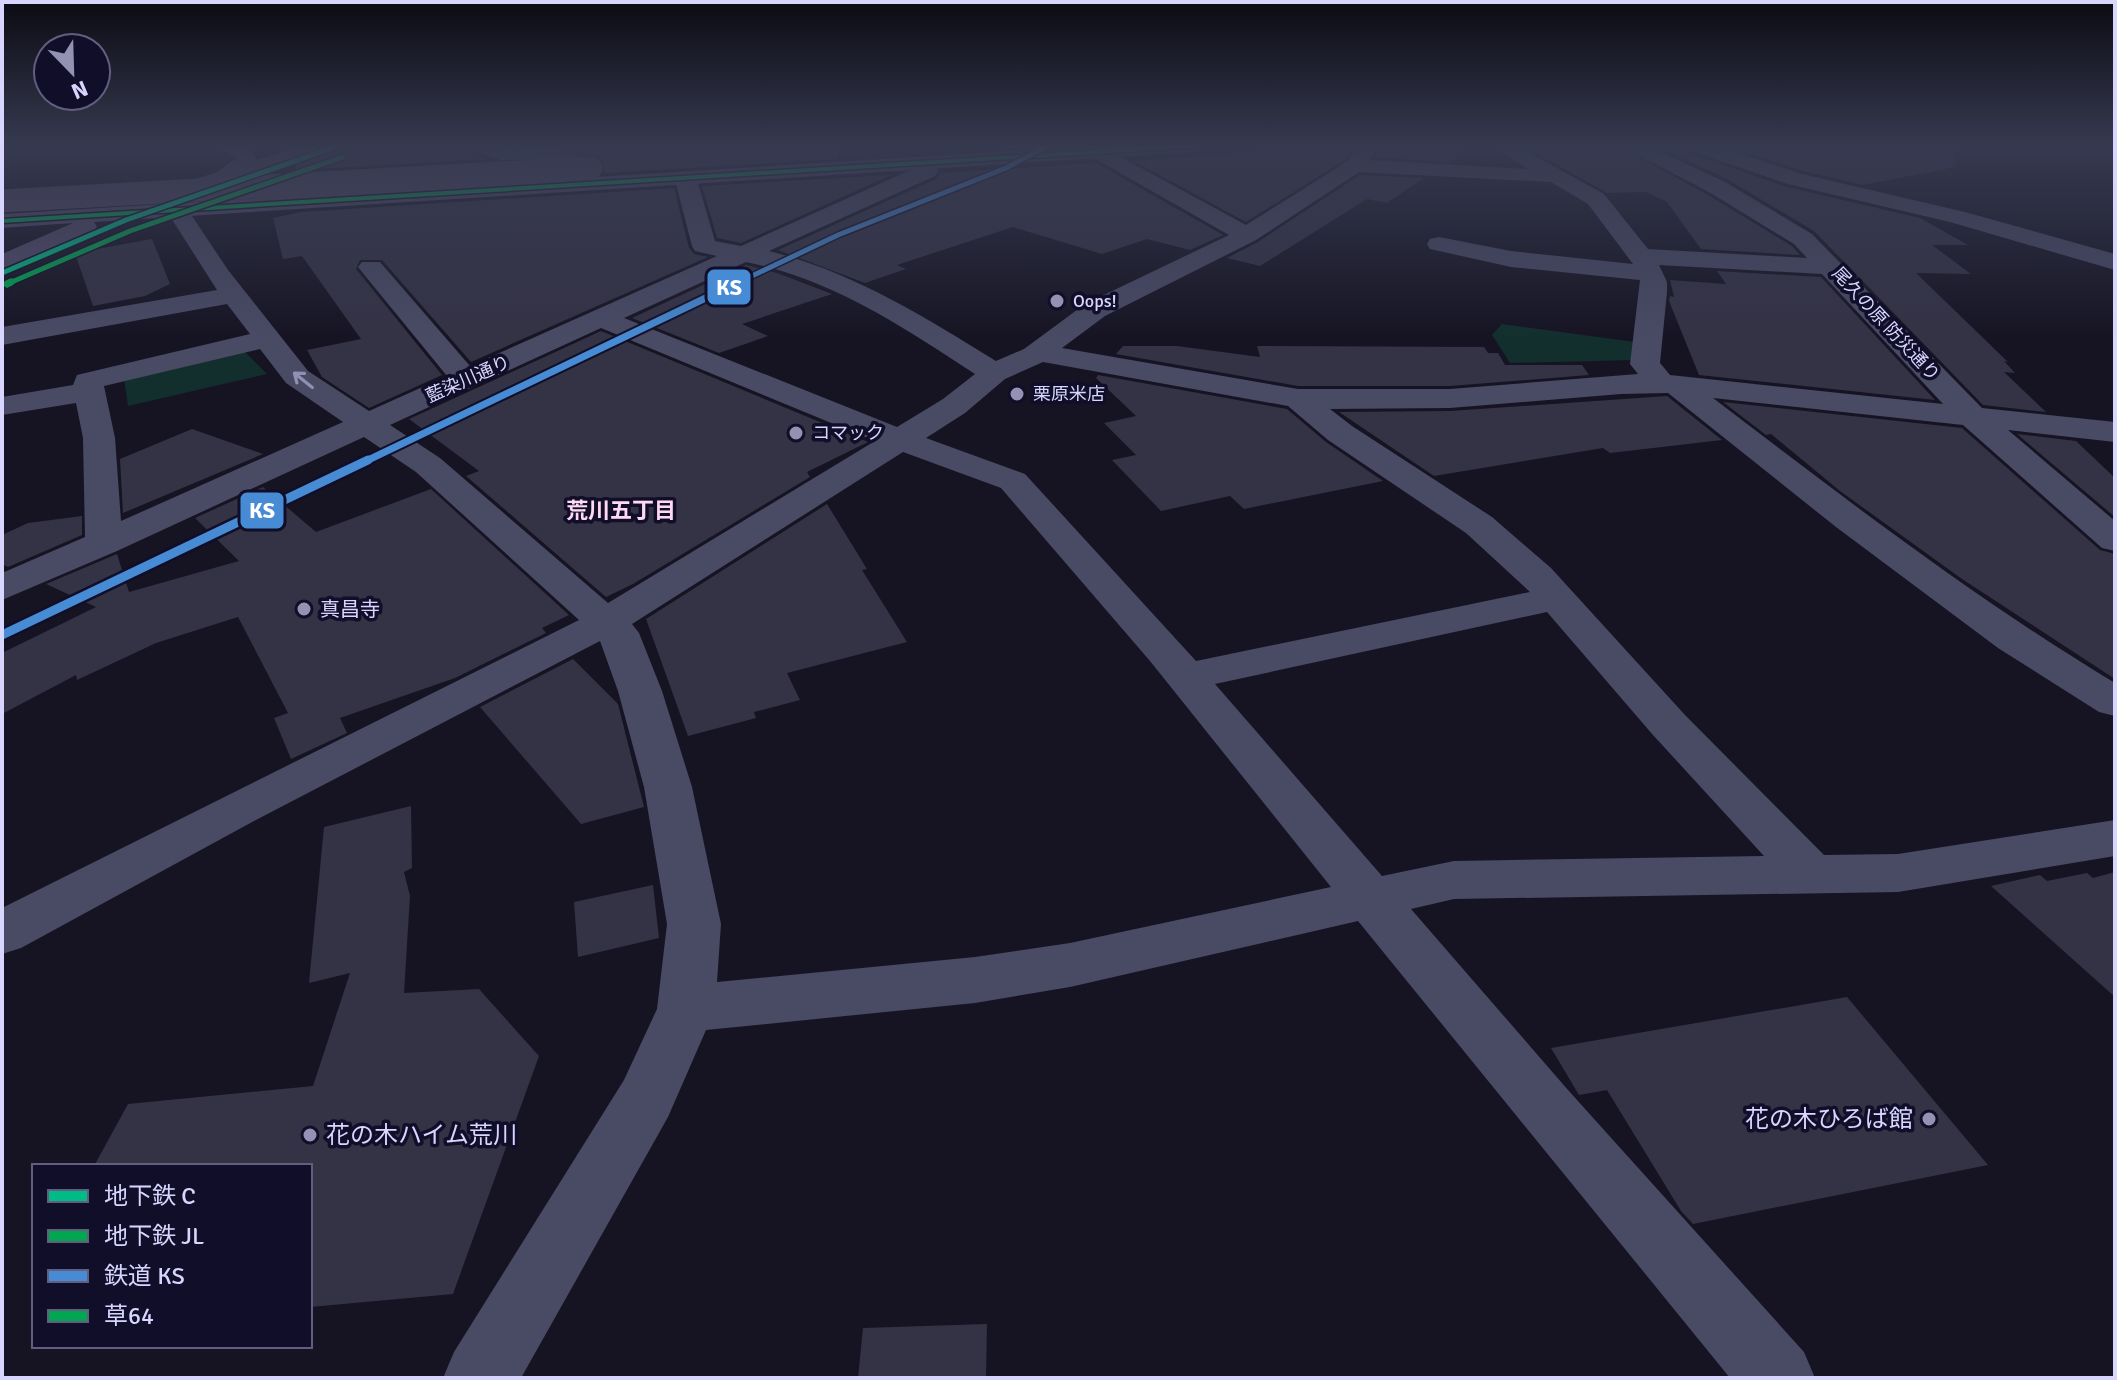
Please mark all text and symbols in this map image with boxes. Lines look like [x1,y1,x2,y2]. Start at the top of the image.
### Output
north arrow [32,32,112,112]
text: N [67,75,92,105]
street label: 尾久の原 防災通り [1827,262,1945,386]
line badge: KS [706,268,752,306]
text: KS [716,274,742,301]
place label: Oops! [1073,290,1117,312]
marker: Oops! [1048,292,1066,310]
street label: 藍染川通り [422,351,514,407]
one-way arrow [293,371,314,389]
place label: 栗原米店 [1033,383,1105,405]
marker: 栗原米店 [1008,385,1026,403]
place label: コマック [812,422,884,444]
marker: コマック [787,424,805,442]
line badge: KS [239,491,285,530]
text: KS [249,497,275,524]
district label: 荒川五丁目 [566,497,676,524]
place label: 真昌寺 [320,597,380,622]
marker: 真昌寺 [295,600,313,618]
place label: 花の木ひろば館 [1745,1104,1913,1134]
marker: 花の木ひろば館 [1920,1110,1938,1128]
place label: 花の木ハイム荒川 [326,1120,517,1150]
marker: 花の木ハイム荒川 [301,1126,319,1144]
legend [32,1164,312,1348]
text: 地下鉄 C [104,1181,196,1211]
text: 地下鉄 JL [104,1221,204,1251]
text: 鉄道 KS [104,1261,185,1291]
text: 草64 [104,1301,154,1331]

